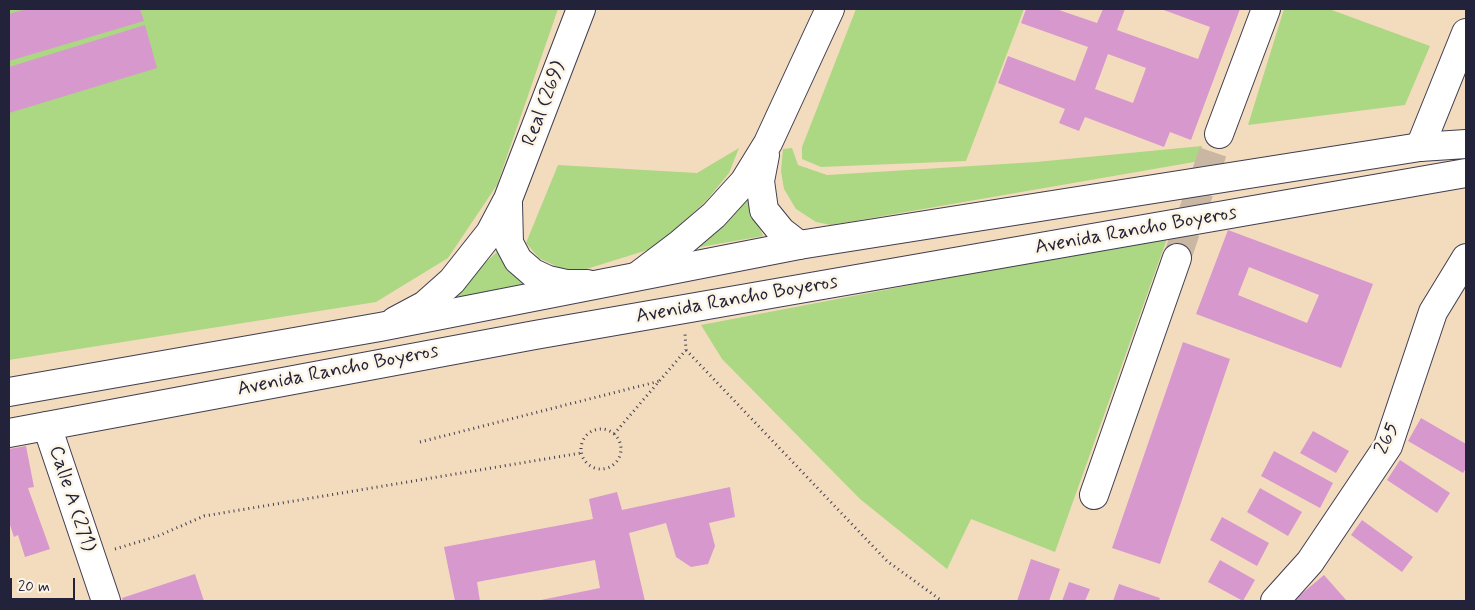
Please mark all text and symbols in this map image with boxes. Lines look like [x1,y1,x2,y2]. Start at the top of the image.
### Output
street label: Real (269) [518,58,572,150]
street label: Avenida Rancho Boyeros [1033,201,1239,261]
street label: Avenida Rancho Boyeros [634,270,840,330]
street label: Avenida Rancho Boyeros [235,340,441,402]
street label: 265 [1371,420,1405,458]
street label: Calle A (271) [43,443,99,555]
scale bar [12,568,78,600]
text: 20 m [18,577,50,597]

